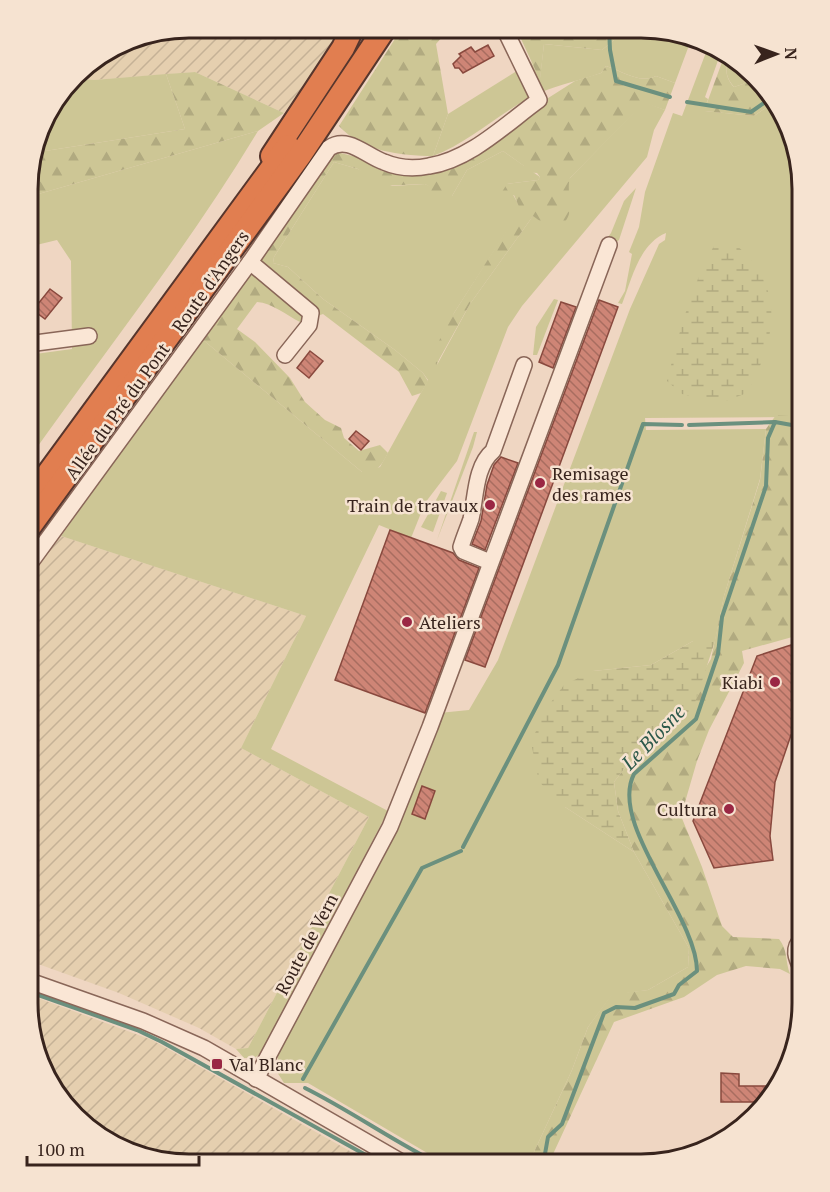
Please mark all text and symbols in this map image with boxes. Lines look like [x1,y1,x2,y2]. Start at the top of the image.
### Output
north arrow [746,24,806,84]
text: N [780,47,802,60]
street label: Route d'Angers [166,225,254,337]
street label: Allée du Pré du Pont [59,338,175,484]
place label: Remisage des rames [552,461,632,506]
marker: Remisage des rames [533,476,547,490]
place label: Train de travaux [347,493,479,517]
marker: Train de travaux [483,498,497,512]
place label: Ateliers [419,610,481,634]
marker: Ateliers [400,615,414,629]
place label: Kiabi [722,670,763,694]
marker: Kiabi [768,675,782,689]
water label: Le Blosne [614,698,691,776]
place label: Cultura [657,797,717,821]
marker: Cultura [722,802,736,816]
street label: Route de Vern [269,889,343,999]
place label: Val Blanc [229,1052,303,1076]
marker: Val Blanc [210,1057,224,1071]
scale bar [27,1129,200,1167]
text: 100 m [36,1137,85,1161]

